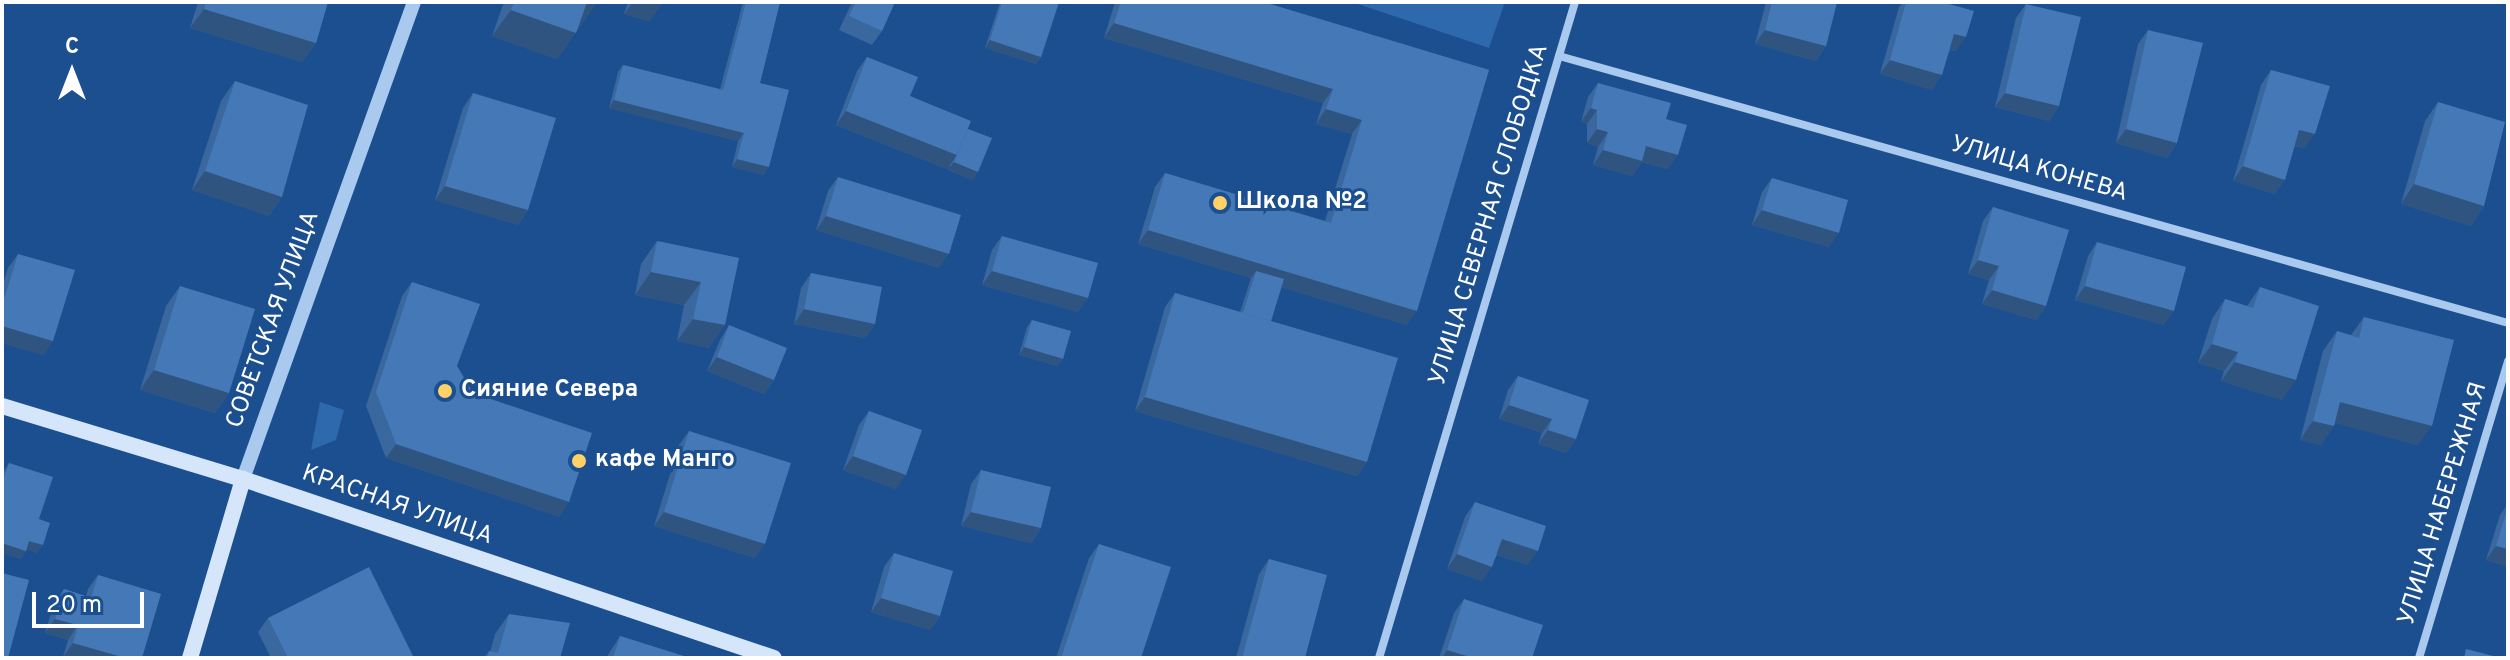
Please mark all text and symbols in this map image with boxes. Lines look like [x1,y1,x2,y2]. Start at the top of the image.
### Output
north arrow [32,32,112,112]
text: С [65,34,79,61]
street label: УЛИЦА СЕВЕРНАЯ СЛОБОДКА [1424,40,1556,390]
street label: УЛИЦА КОНЕВА [1947,131,2131,209]
place label: Школа №2 [1236,189,1367,217]
marker: Школа №2 [1211,194,1229,212]
street label: СОВЕТСКАЯ УЛИЦА [221,208,327,432]
place label: Сияние Севера [461,377,638,405]
street label: УЛИЦА НАБЕРЕЖНАЯ [2393,379,2495,629]
marker: Сияние Севера [436,382,454,400]
place label: кафе Манго [595,447,735,475]
marker: кафе Манго [570,452,588,470]
street label: КРАСНАЯ УЛИЦА [298,460,496,552]
scale bar [36,576,148,626]
text: 20 m [46,591,102,621]

